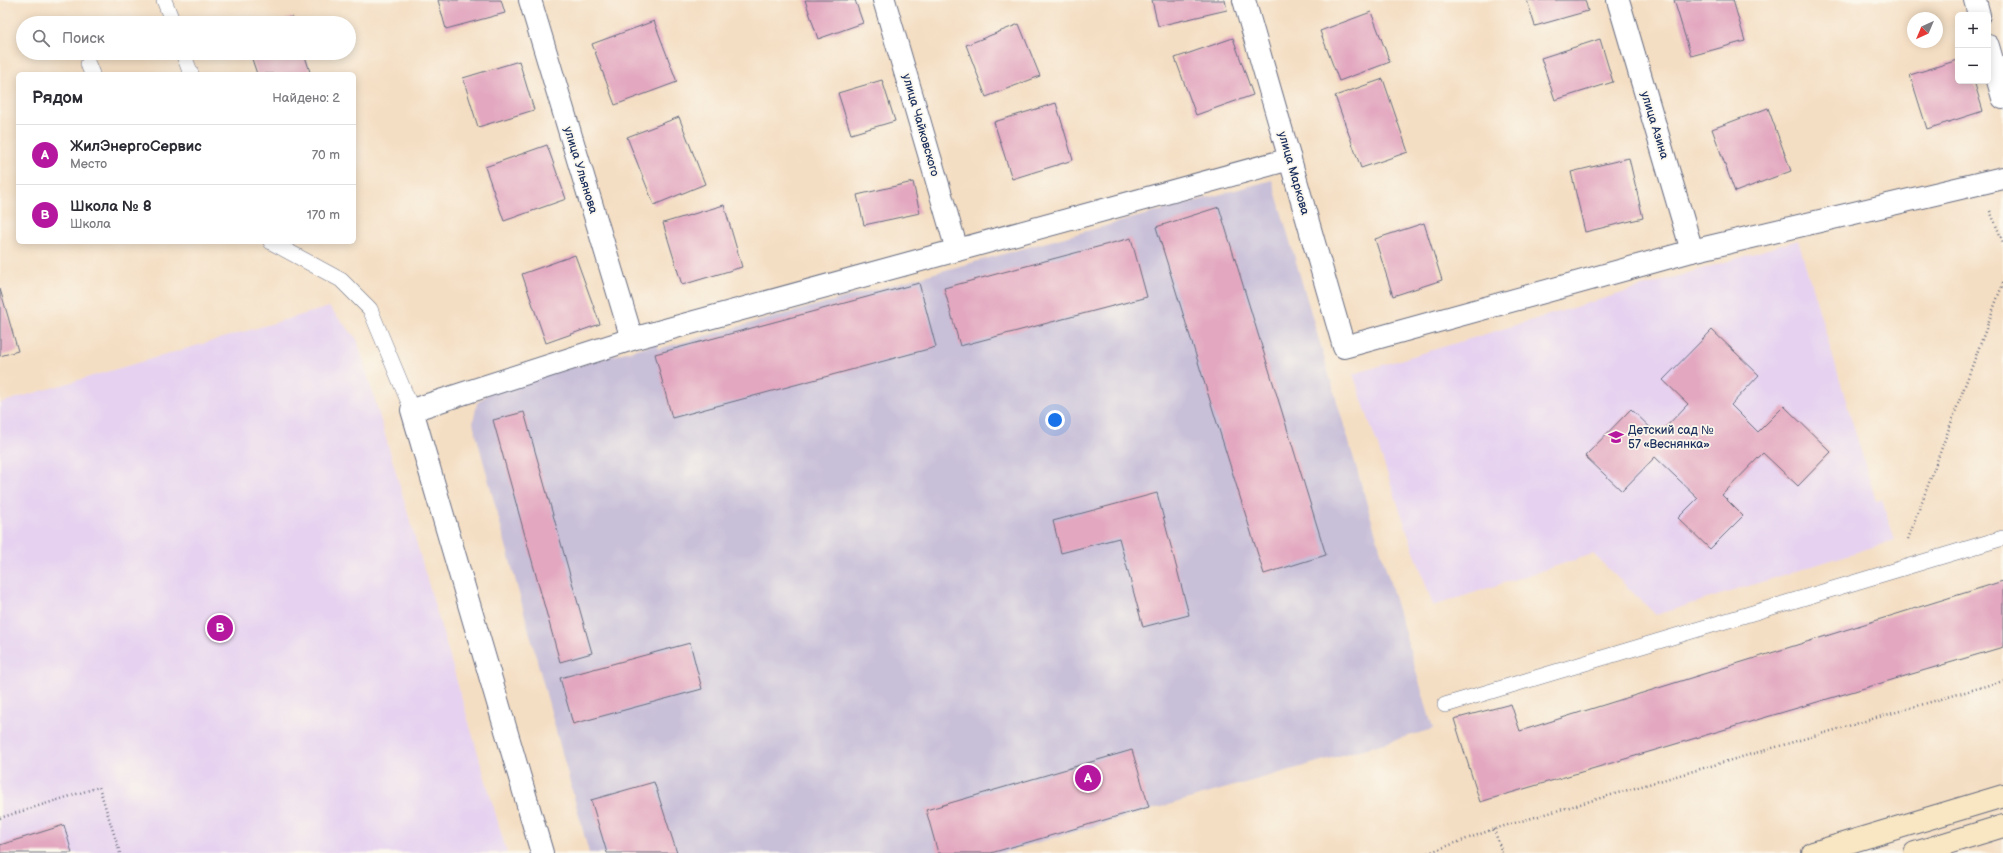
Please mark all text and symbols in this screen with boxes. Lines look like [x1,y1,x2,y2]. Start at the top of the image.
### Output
north arrow [1907,12,1943,48]
map controls [1955,12,1991,84]
button: + [1955,12,1991,48]
search box [16,16,356,60]
icon: search [30,27,52,49]
text: Поиск [62,29,105,48]
button: − [1955,48,1991,84]
street label: улица Чайковского [899,72,942,178]
text: Рядом [32,88,83,108]
street label: улица Азина [1637,89,1672,161]
text: Найдено: 2 [272,90,340,106]
street label: улица Ульянова [560,125,601,215]
street label: улица Маркова [1274,130,1313,217]
text: ЖилЭнергоСервис [70,137,202,156]
text: A [41,147,49,163]
text: 70 m [312,147,340,163]
text: Место [70,156,107,172]
text: Школа № 8 [70,197,152,216]
text: B [40,207,50,223]
text: 170 m [307,207,340,223]
text: Школа [70,216,111,232]
your location [1045,410,1065,430]
place label: Детский сад № 57 «Веснянка» [1628,423,1714,452]
school or university icon: Детский сад № 57 «Веснянка» [1607,428,1625,446]
pin: B [207,613,233,643]
pin: A [1075,763,1101,793]

